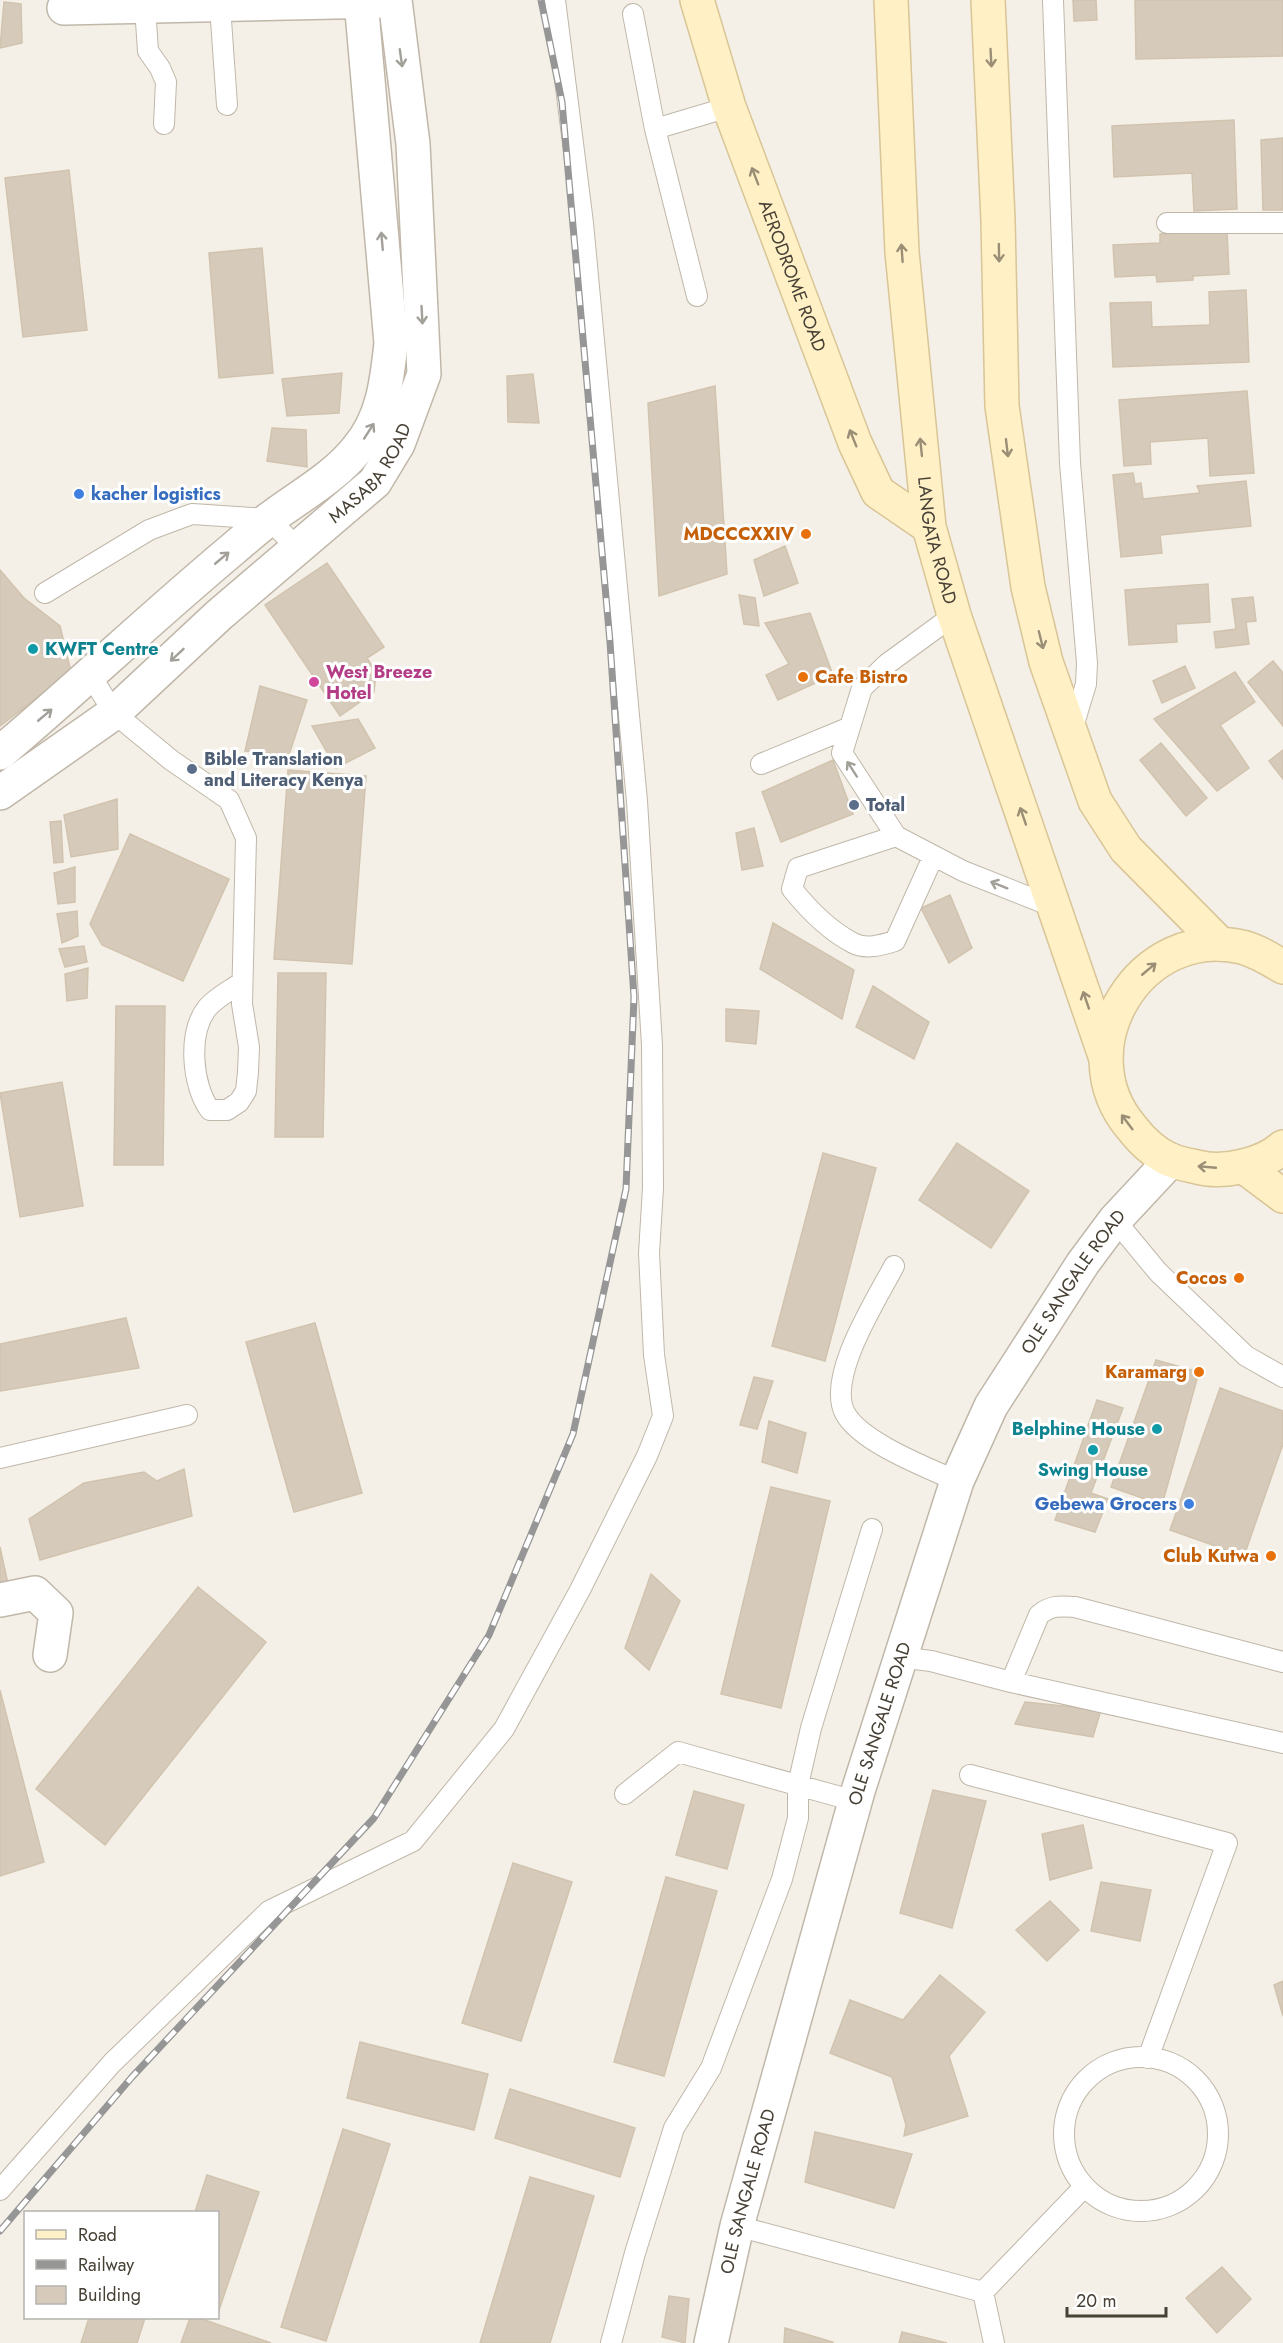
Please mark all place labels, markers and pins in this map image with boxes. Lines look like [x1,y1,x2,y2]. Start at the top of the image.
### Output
place label: kacher logistics [91,481,221,507]
marker: kacher logistics [72,487,86,501]
place label: MDCCCXXIV [683,521,795,547]
marker: MDCCCXXIV [799,527,813,541]
place label: KWFT Centre [45,636,159,662]
marker: KWFT Centre [26,642,40,656]
place label: West Breeze Hotel [326,659,432,706]
place label: Cafe Bistro [815,664,908,690]
marker: Cafe Bistro [796,670,810,684]
marker: West Breeze Hotel [307,675,321,689]
place label: Bible Translation and Literacy Kenya [204,746,364,793]
marker: Bible Translation and Literacy Kenya [185,762,199,776]
place label: Total [866,792,905,818]
marker: Total [847,798,861,812]
place label: Cocos [1176,1265,1227,1291]
marker: Cocos [1232,1271,1246,1285]
place label: Karamarg [1105,1359,1187,1385]
marker: Karamarg [1192,1365,1206,1379]
place label: Belphine House [1012,1416,1145,1442]
marker: Belphine House [1150,1422,1164,1436]
marker: Swing House [1086,1443,1100,1457]
place label: Swing House [1038,1457,1148,1483]
place label: Gebewa Grocers [1035,1491,1177,1517]
marker: Gebewa Grocers [1182,1497,1196,1511]
place label: Club Kutwa [1163,1543,1259,1569]
marker: Club Kutwa [1264,1549,1278,1563]

